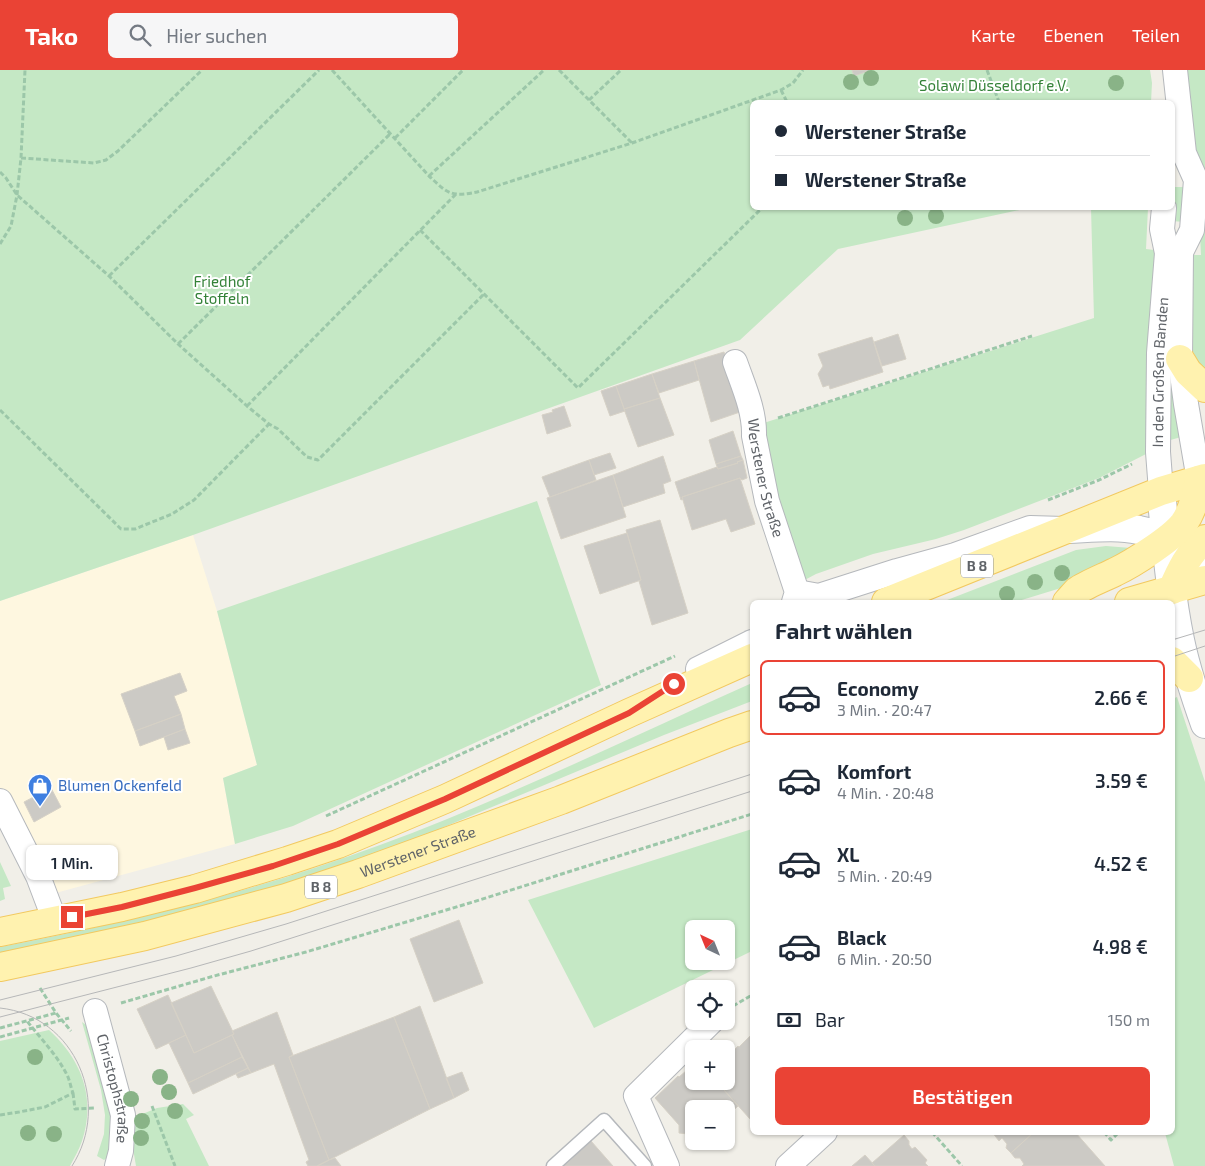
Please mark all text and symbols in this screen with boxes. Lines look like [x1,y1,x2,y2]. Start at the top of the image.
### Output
search box [108,13,458,58]
text: Tako [25,21,78,50]
icon: search [126,21,154,49]
text: Hier suchen [166,24,267,47]
text: Karte [971,24,1015,46]
text: Ebenen [1043,24,1104,46]
text: Teilen [1132,24,1180,46]
park label: Solawi Düsseldorf e.V. [919,76,1069,94]
text: Werstener Straße [805,120,967,143]
text: Werstener Straße [805,168,967,191]
park label: Friedhof Stoffeln [193,272,251,307]
street label: In den Großen Banden [1148,296,1171,447]
street label: Werstener Straße [745,417,788,539]
road number: B 8 [961,554,993,578]
text: Fahrt wählen [775,617,913,643]
route start [663,673,685,695]
icon: car [777,675,822,720]
text: Economy [837,677,919,700]
text: 2.66 € [1094,686,1148,709]
text: 3 Min. · 20:47 [837,700,932,719]
icon: car [777,758,822,803]
text: Komfort [837,760,911,783]
text: 3.59 € [1095,769,1148,792]
shop icon: Blumen Ockenfeld [27,773,53,807]
place label: Blumen Ockenfeld [58,776,182,794]
text: 4 Min. · 20:48 [837,783,934,802]
street label: Werstener Straße [357,822,478,881]
icon: car [777,841,822,886]
text: XL [837,843,859,866]
callout: 1 Min. [26,844,118,880]
text: 4.52 € [1094,852,1148,875]
text: 1 Min. [51,853,93,872]
text: 5 Min. · 20:49 [837,866,932,885]
road number: B 8 [305,876,337,899]
route end [61,906,83,928]
north arrow [685,920,735,970]
map controls [685,920,735,1150]
icon: car [777,924,822,969]
text: Black [837,926,887,949]
text: 4.98 € [1092,935,1148,958]
text: 6 Min. · 20:50 [837,949,932,968]
button: locate [685,980,735,1030]
icon: cash [775,1006,803,1034]
text: Bar [815,1008,845,1031]
text: 150 m [1108,1010,1150,1029]
street label: Christophstraße [93,1032,133,1144]
button: + [685,1040,735,1090]
button: Bestätigen [775,1067,1150,1125]
button: − [685,1100,735,1150]

